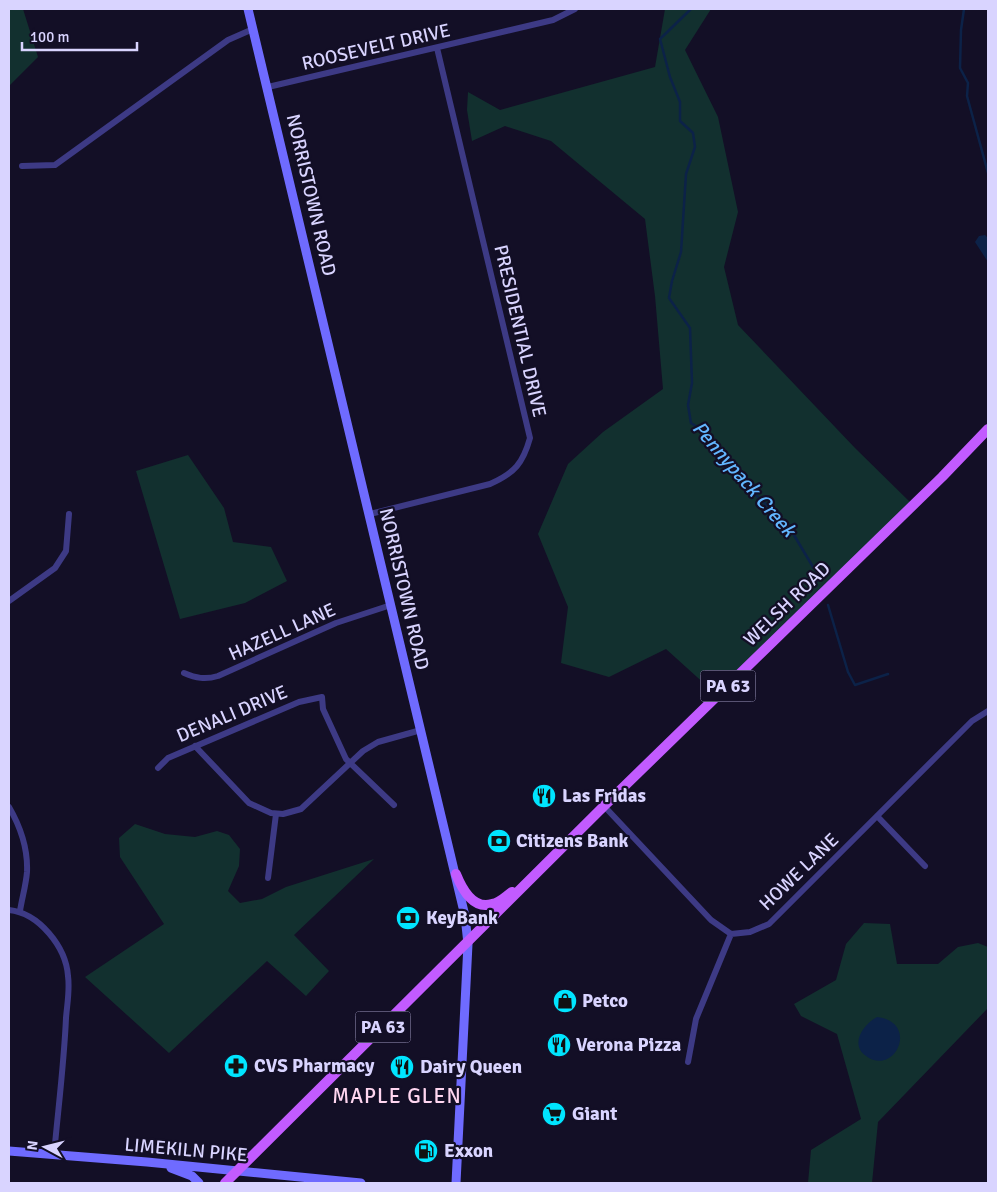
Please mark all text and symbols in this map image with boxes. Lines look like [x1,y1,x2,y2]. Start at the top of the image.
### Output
street label: ROOSEVELT DRIVE [300,18,452,76]
scale bar [22,20,138,52]
text: 100 m [30,28,70,46]
street label: NORRISTOWN ROAD [281,112,341,278]
street label: PRESIDENTIAL DRIVE [488,242,552,420]
water label: Pennypack Creek [687,416,802,544]
street label: NORRISTOWN ROAD [374,506,434,672]
street label: WELSH ROAD [739,557,835,651]
street label: HAZELL LANE [225,598,339,666]
road number: PA 63 [700,670,756,701]
street label: DENALI DRIVE [173,680,291,748]
restaurant icon: Las Fridas [531,783,557,809]
place label: Las Fridas [562,784,646,808]
bank icon: Citizens Bank [486,828,512,854]
street label: HOWE LANE [754,828,844,916]
place label: Citizens Bank [516,829,629,853]
bank icon: KeyBank [395,905,421,931]
place label: KeyBank [426,906,498,930]
shop icon: Petco [552,988,578,1014]
place label: Petco [582,989,628,1013]
road number: PA 63 [356,1012,410,1042]
restaurant icon: Verona Pizza [546,1032,572,1058]
place label: Verona Pizza [576,1033,681,1057]
pharmacy icon: CVS Pharmacy [223,1053,249,1079]
place label: CVS Pharmacy [254,1054,375,1078]
restaurant icon: Dairy Queen [389,1054,415,1080]
place label: Dairy Queen [420,1055,522,1079]
district label: MAPLE GLEN [332,1083,462,1109]
supermarket icon: Giant [541,1101,567,1127]
place label: Giant [572,1102,617,1126]
north arrow [20,1122,70,1172]
street label: LIMEKILN PIKE [123,1133,249,1167]
fuel station icon: Exxon [413,1138,439,1164]
place label: Exxon [444,1139,493,1163]
text: N [24,1140,42,1151]

